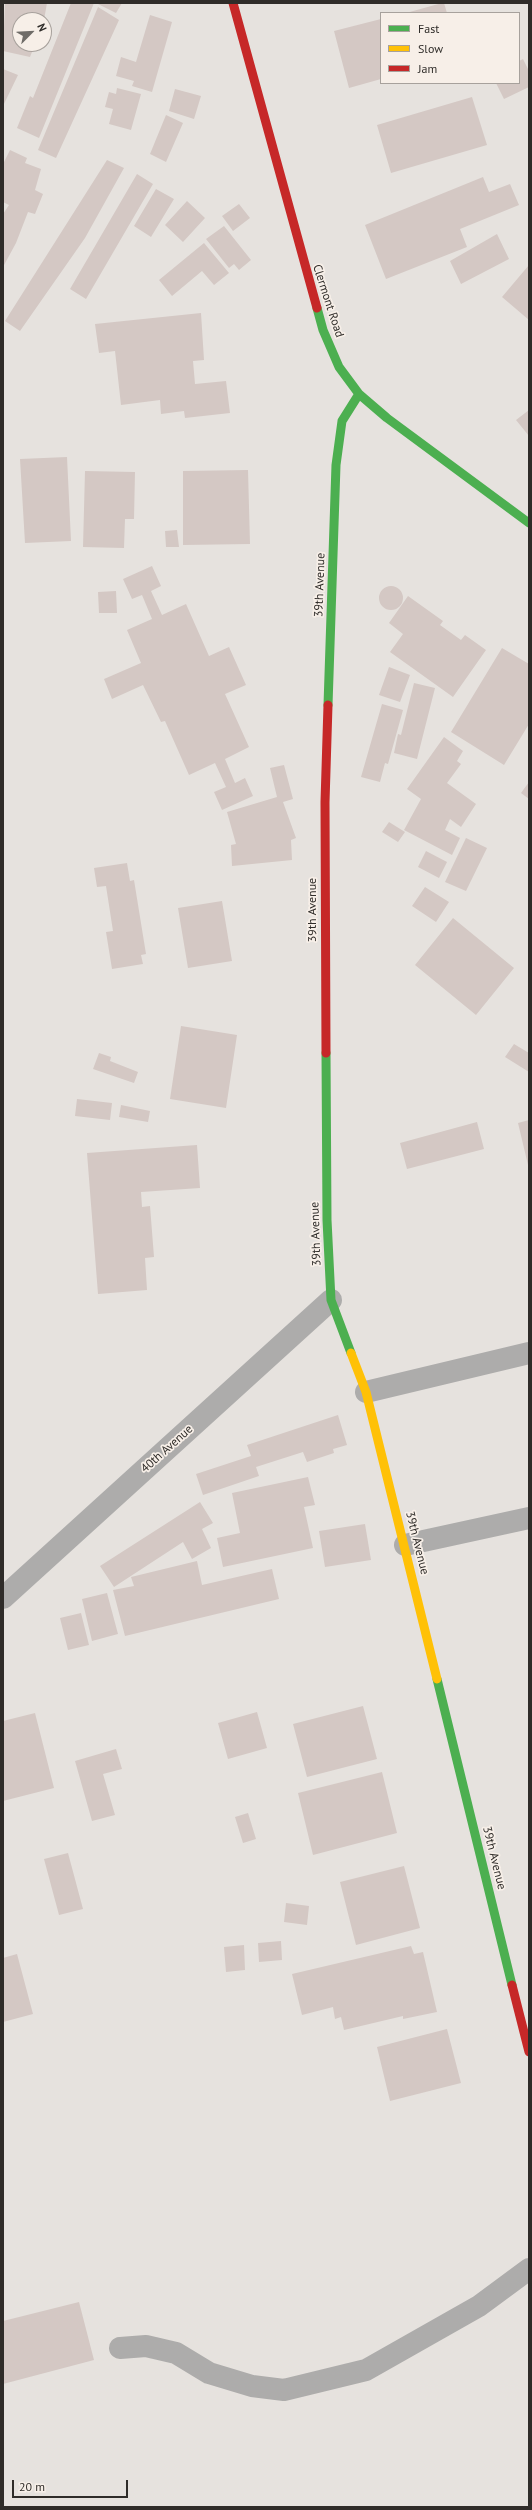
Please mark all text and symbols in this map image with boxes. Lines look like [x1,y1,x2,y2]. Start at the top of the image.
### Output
north arrow [12,12,52,52]
legend [380,12,520,84]
text: N [34,21,50,34]
text: Fast [418,21,439,36]
text: Slow [418,41,443,56]
text: Jam [418,61,437,76]
street label: Clermont Road [309,263,347,339]
street label: 39th Avenue [312,553,328,617]
street label: 39th Avenue [306,878,320,942]
street label: 39th Avenue [308,1202,324,1266]
street label: 40th Avenue [138,1422,196,1476]
street label: 39th Avenue [402,1510,432,1576]
street label: 39th Avenue [479,1825,509,1891]
scale bar [14,2472,130,2498]
text: 20 m [19,2479,45,2494]

